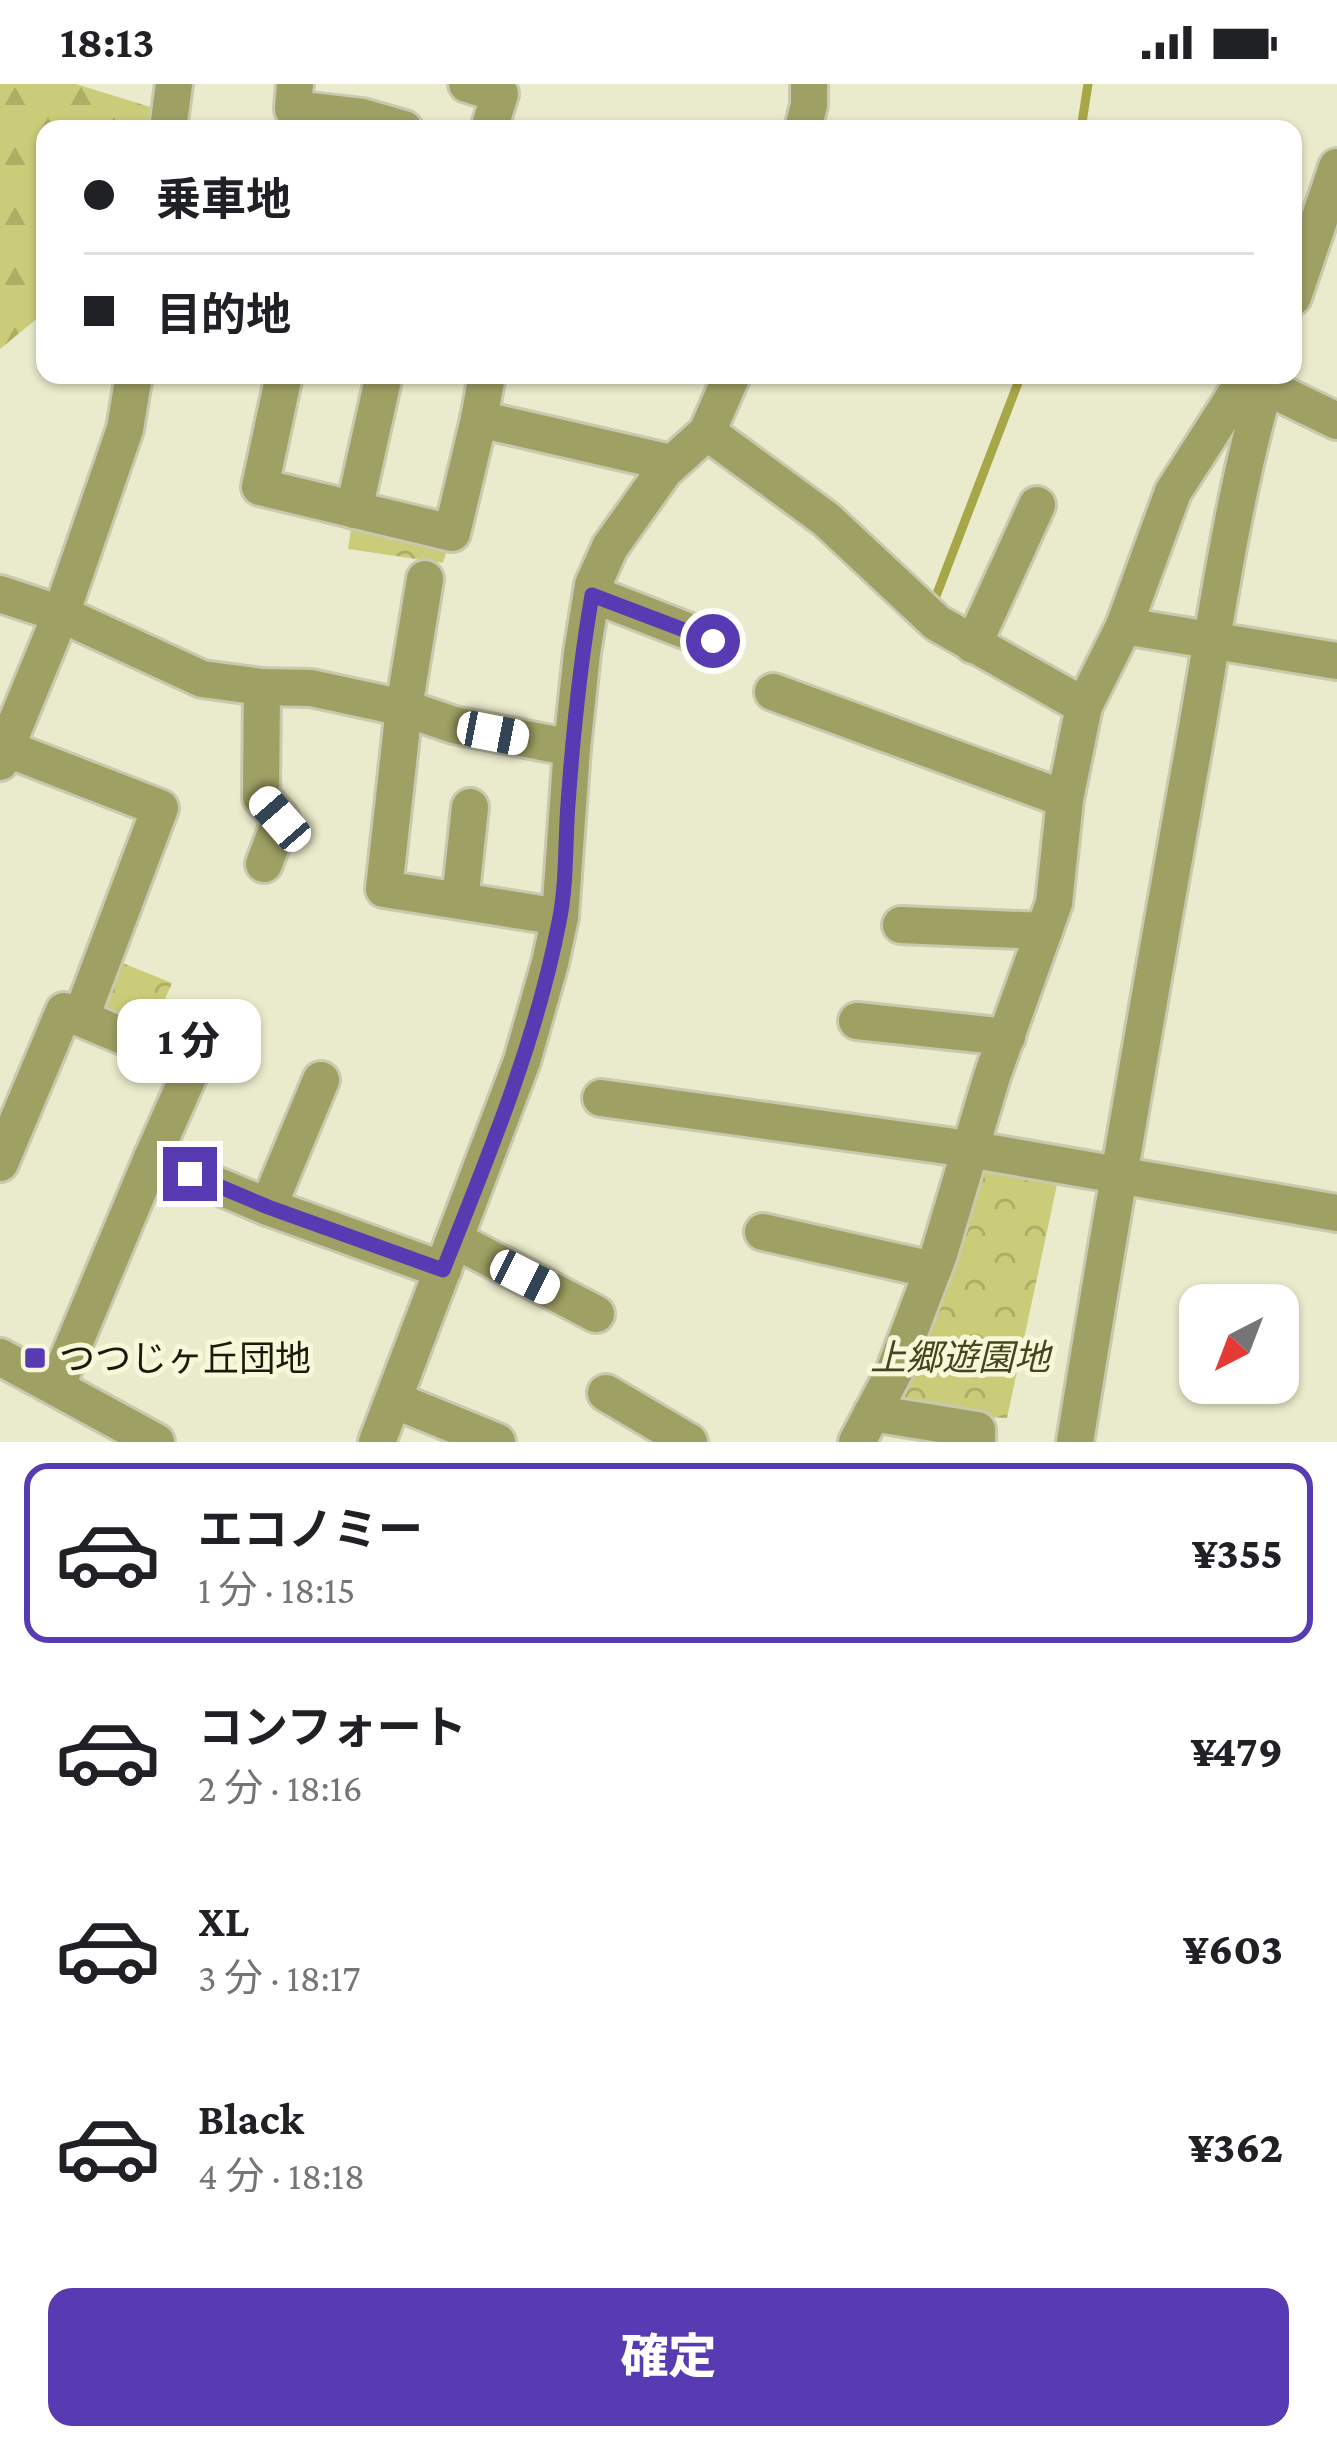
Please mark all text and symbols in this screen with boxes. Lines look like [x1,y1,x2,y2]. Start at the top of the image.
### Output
text: 18:13 [60,17,154,67]
text: 乗車地 [156,175,291,225]
text: 目的地 [156,290,291,340]
route start [686,614,740,668]
car [454,708,532,758]
car [243,780,317,858]
callout: 1 分 [118,1000,262,1084]
text: 1 分 [158,1019,220,1062]
route end [163,1147,217,1201]
car [485,1245,565,1309]
north arrow [1179,1284,1299,1404]
map controls [1179,1284,1299,1404]
park label: 上郷遊園地 [870,1338,1054,1378]
place label: つつじヶ丘団地 [59,1339,311,1379]
marker: つつじヶ丘団地 [22,1345,48,1371]
icon: car [54,1499,162,1607]
text: エコノミー [198,1505,423,1555]
text: ¥355 [1191,1528,1283,1578]
text: 1 分 · 18:15 [198,1568,355,1611]
icon: car [54,1697,162,1805]
text: コンフォート [198,1703,467,1753]
text: ¥479 [1190,1726,1283,1776]
text: 2 分 · 18:16 [198,1766,363,1809]
icon: car [54,1895,162,2003]
text: XL [198,1896,249,1946]
text: ¥603 [1183,1924,1283,1974]
text: 3 分 · 18:17 [198,1956,361,1999]
icon: car [54,2093,162,2201]
text: Black [198,2094,304,2144]
text: ¥362 [1188,2122,1283,2172]
text: 4 分 · 18:18 [198,2154,365,2197]
button: 確定 [48,2288,1289,2426]

